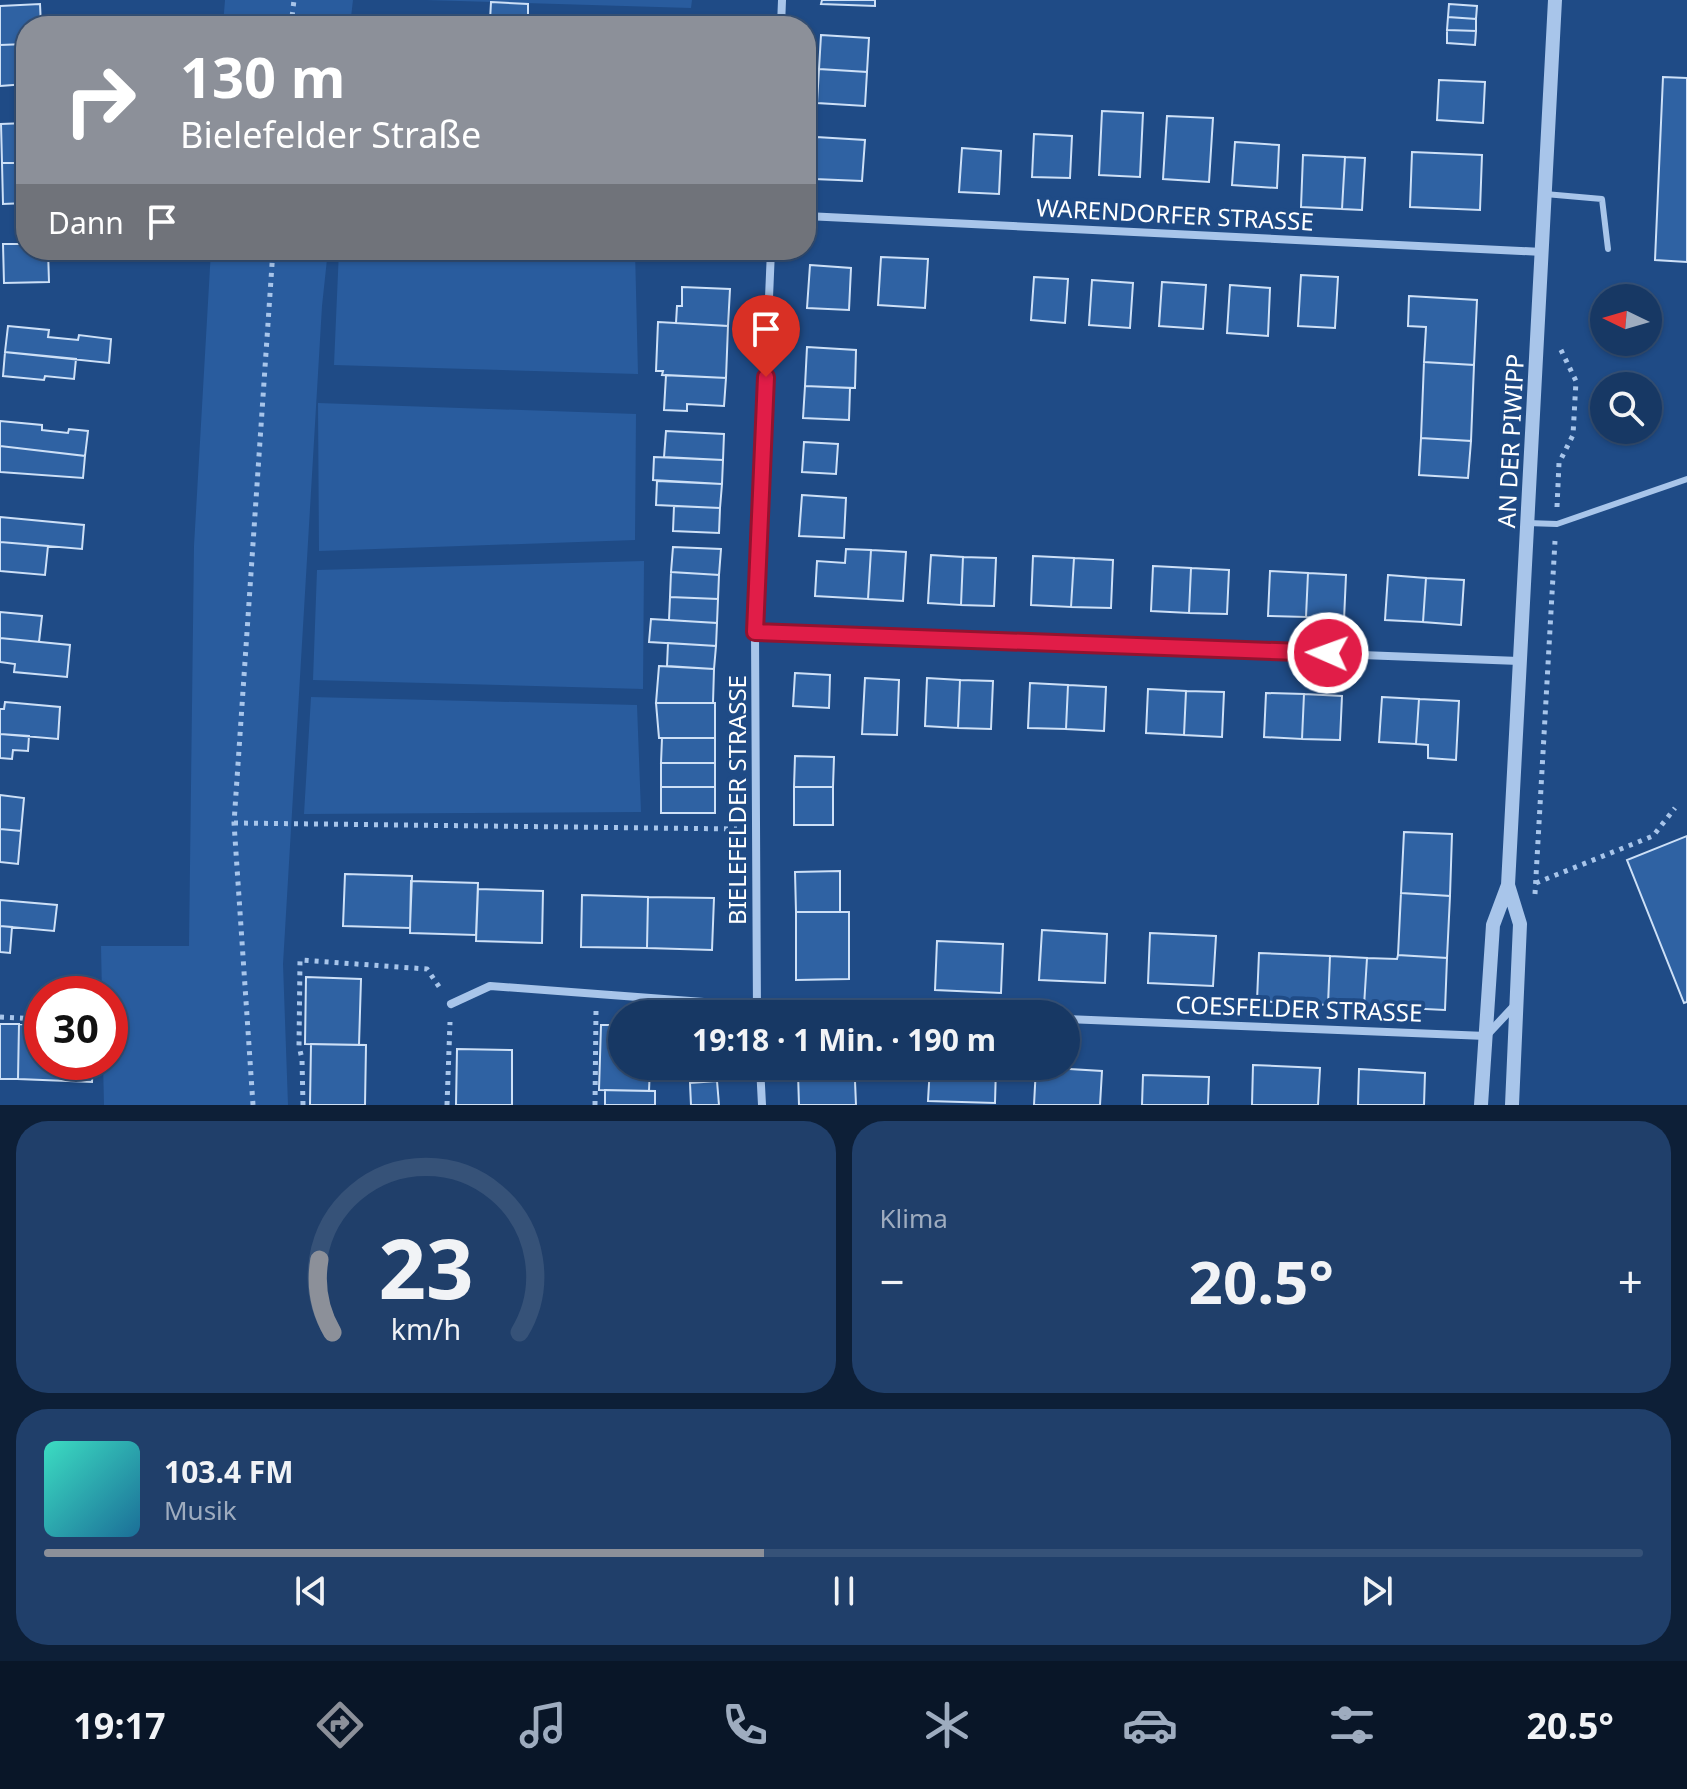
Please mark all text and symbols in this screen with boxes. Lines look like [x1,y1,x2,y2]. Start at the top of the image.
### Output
text: 130 m [180,38,345,114]
icon: right [48,48,152,152]
text: Bielefelder Straße [180,110,481,159]
street label: WARENDORFER STRASSE [1035,190,1315,238]
icon: arrive [140,200,184,244]
text: Dann [48,202,124,243]
north arrow [1590,284,1662,356]
map controls [1590,284,1662,444]
pin [732,295,800,377]
icon: arrive [744,307,788,351]
street label: AN DER PIWIPP [1489,353,1531,529]
button: search [1590,372,1662,444]
position arrow [1286,611,1370,695]
street label: BIELEFELDER STRASSE [720,675,753,925]
speed limit sign: 30 [24,976,128,1080]
street label: COESFELDER STRASSE [1175,987,1423,1029]
text: 19:18 · 1 Min. · 190 m [692,1019,996,1060]
text: Klima [880,1200,948,1236]
text: 23 [378,1210,473,1323]
text: 20.5° [1189,1240,1334,1322]
text: − [880,1251,905,1311]
text: + [1618,1251,1643,1311]
text: km/h [391,1309,461,1348]
text: 103.4 FM [164,1451,294,1492]
text: Musik [164,1492,237,1528]
icon: previous [289,1569,333,1613]
icon: pause [822,1569,866,1613]
icon: next [1355,1569,1399,1613]
icon: directions [312,1697,368,1753]
icon: music [515,1697,571,1753]
icon: phone [717,1697,773,1753]
icon: climate [919,1697,975,1753]
icon: car [1122,1697,1178,1753]
icon: filters [1324,1697,1380,1753]
text: 19:17 [73,1701,166,1750]
text: 20.5° [1527,1701,1614,1750]

